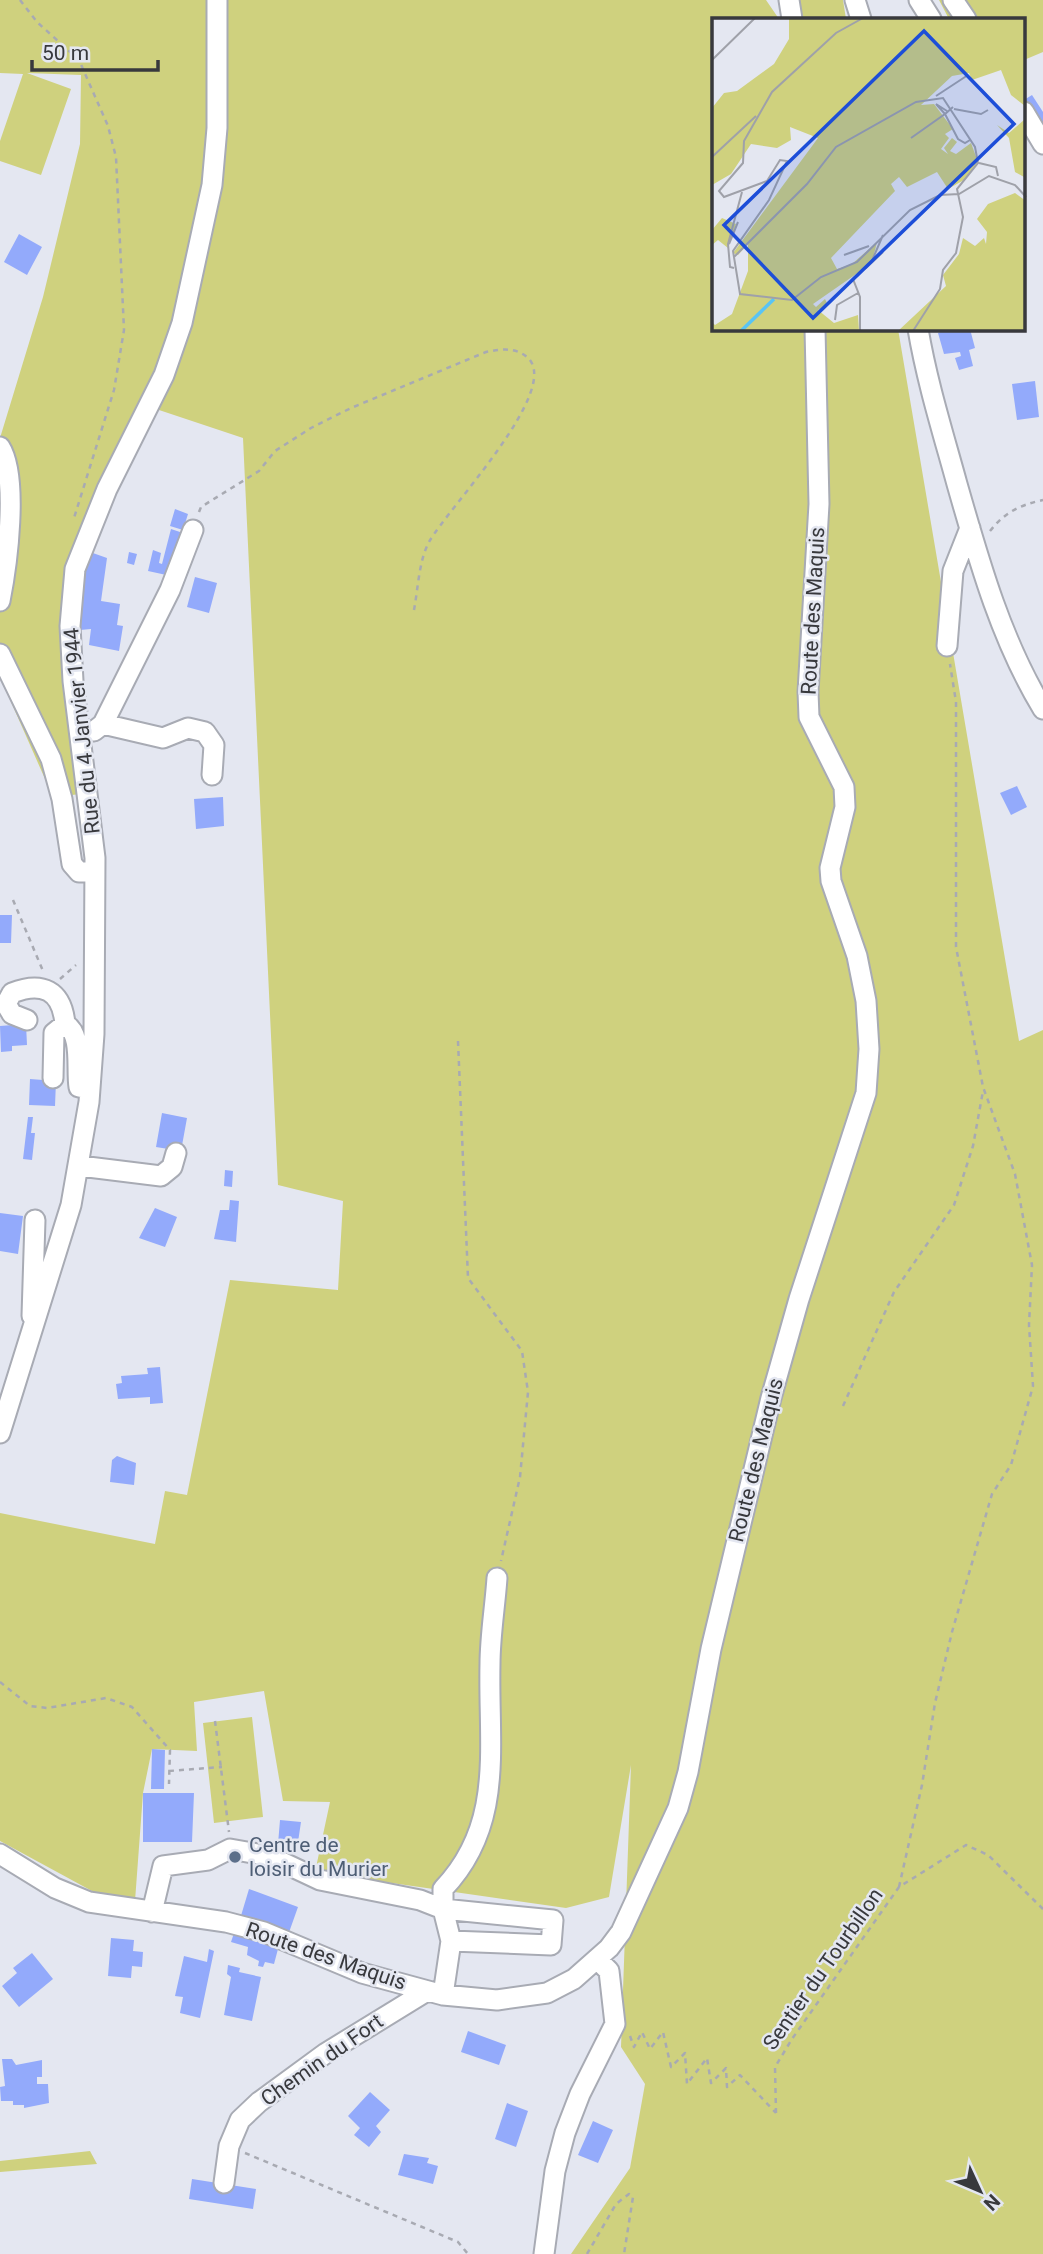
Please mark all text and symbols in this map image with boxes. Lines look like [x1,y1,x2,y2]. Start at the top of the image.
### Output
inset map [712,18,1026,331]
scale bar [32,28,158,72]
text: 50 m [42,41,89,65]
street label: Route des Maquis [797,527,829,695]
street label: Rue du 4 Janvier 1944 [59,627,105,835]
street label: Route des Maquis [724,1376,788,1544]
place label: Centre de loisir du Murier [249,1833,388,1881]
marker: Centre de loisir du Murier [227,1849,243,1865]
street label: Sentier du Tourbillon [758,1884,888,2054]
street label: Route des Maquis [243,1917,409,1995]
street label: Chemin du Fort [256,2009,388,2111]
north arrow [945,2156,1015,2226]
text: N [979,2190,1005,2215]

